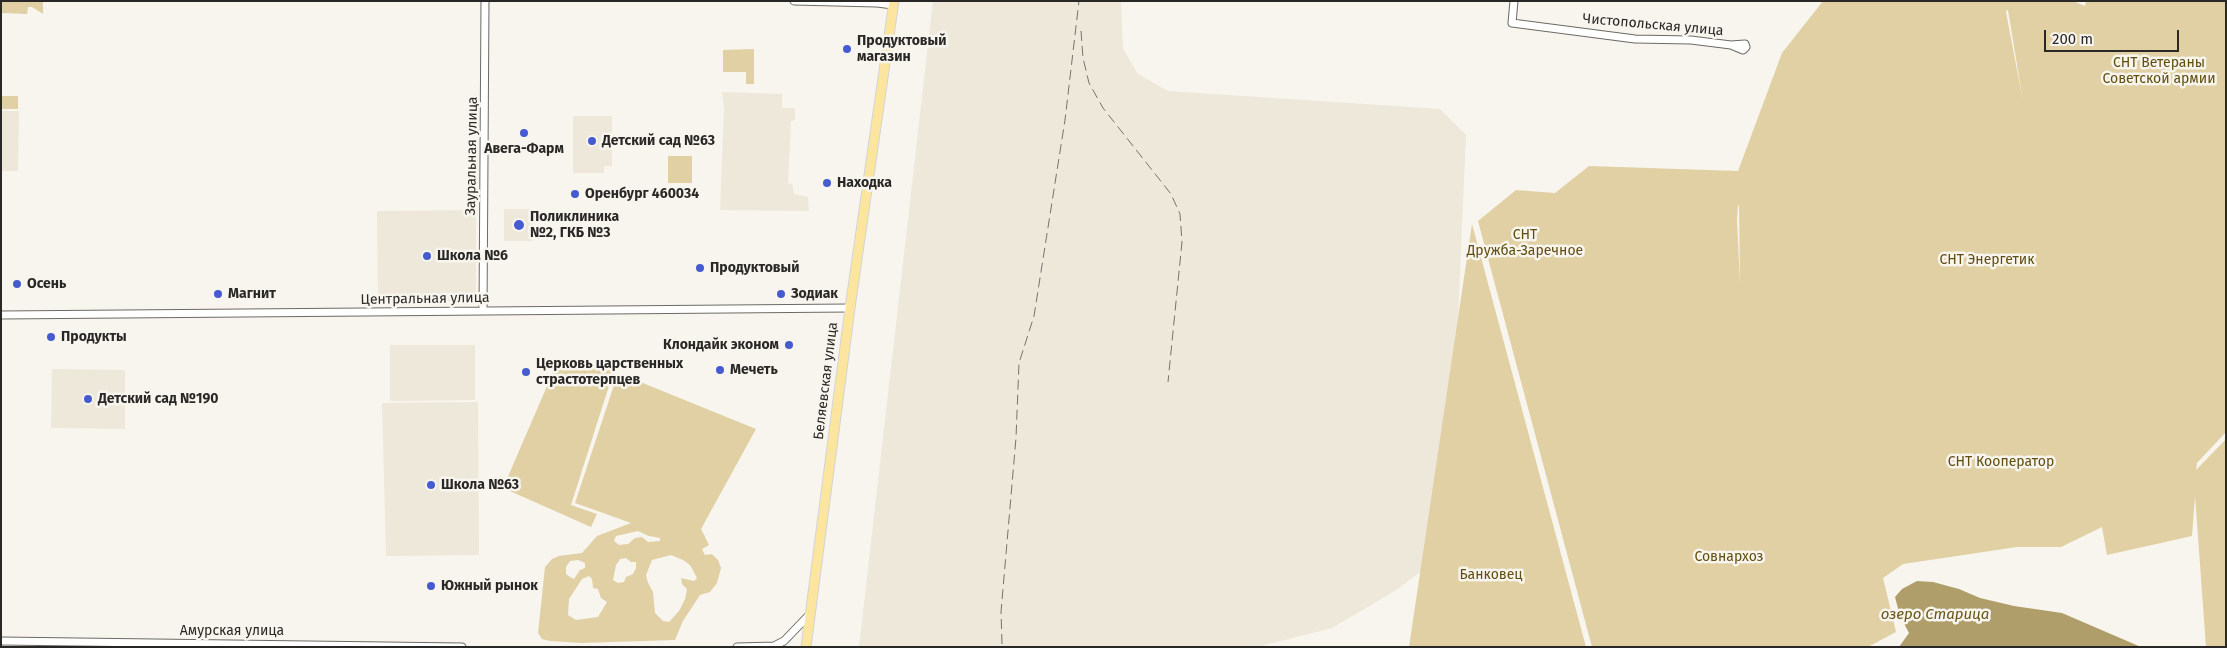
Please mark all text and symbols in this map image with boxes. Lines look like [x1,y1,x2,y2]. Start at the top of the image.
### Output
street label: Чистопольская улица [1582,10,1724,40]
scale bar [2047,20,2182,52]
text: 200 m [2052,30,2093,48]
place label: Продуктовый магазин [857,33,947,65]
marker: Продуктовый магазин [841,43,853,55]
park label: СНТ Ветераны Советской армии [2102,55,2216,88]
street label: Зауральная улица [463,96,481,216]
marker: Авега-Фарм [518,127,530,139]
place label: Детский сад №63 [602,133,715,149]
marker: Детский сад №63 [586,135,598,147]
place label: Авега-Фарм [484,141,564,157]
place label: Находка [837,175,892,191]
marker: Находка [821,177,833,189]
place label: Оренбург 460034 [585,186,699,202]
marker: Оренбург 460034 [569,188,581,200]
place label: Поликлиника №2, ГКБ №3 [530,209,619,242]
marker: Поликлиника №2, ГКБ №3 [512,218,526,232]
park label: СНТ Дружба-Заречное [1467,227,1583,260]
place label: Школа №6 [437,248,508,264]
marker: Школа №6 [421,250,433,262]
park label: СНТ Энергетик [1940,252,2034,268]
place label: Продуктовый [710,260,800,276]
marker: Продуктовый [694,262,706,274]
place label: Осень [27,276,66,292]
marker: Осень [11,278,23,290]
place label: Магнит [228,286,276,302]
place label: Зодиак [791,286,838,302]
marker: Магнит [212,288,224,300]
marker: Зодиак [775,288,787,300]
street label: Центральная улица [360,289,490,309]
street label: Беляевская улица [810,321,842,441]
place label: Продукты [61,329,127,345]
marker: Продукты [45,331,57,343]
place label: Клондайк эконом [663,337,779,353]
marker: Клондайк эконом [783,339,795,351]
place label: Церковь царственных страстотерпцев [536,356,683,388]
place label: Мечеть [730,362,778,378]
marker: Мечеть [714,364,726,376]
marker: Церковь царственных страстотерпцев [520,366,532,378]
place label: Детский сад №190 [98,391,218,407]
marker: Детский сад №190 [82,393,94,405]
park label: СНТ Кооператор [1948,454,2054,470]
place label: Школа №63 [441,477,519,493]
marker: Школа №63 [425,479,437,491]
park label: Совнархоз [1694,549,1764,565]
park label: Банковец [1460,567,1522,583]
place label: Южный рынок [441,578,538,594]
marker: Южный рынок [425,580,437,592]
water label: озеро Старица [1881,606,1989,624]
street label: Амурская улица [180,623,284,639]

